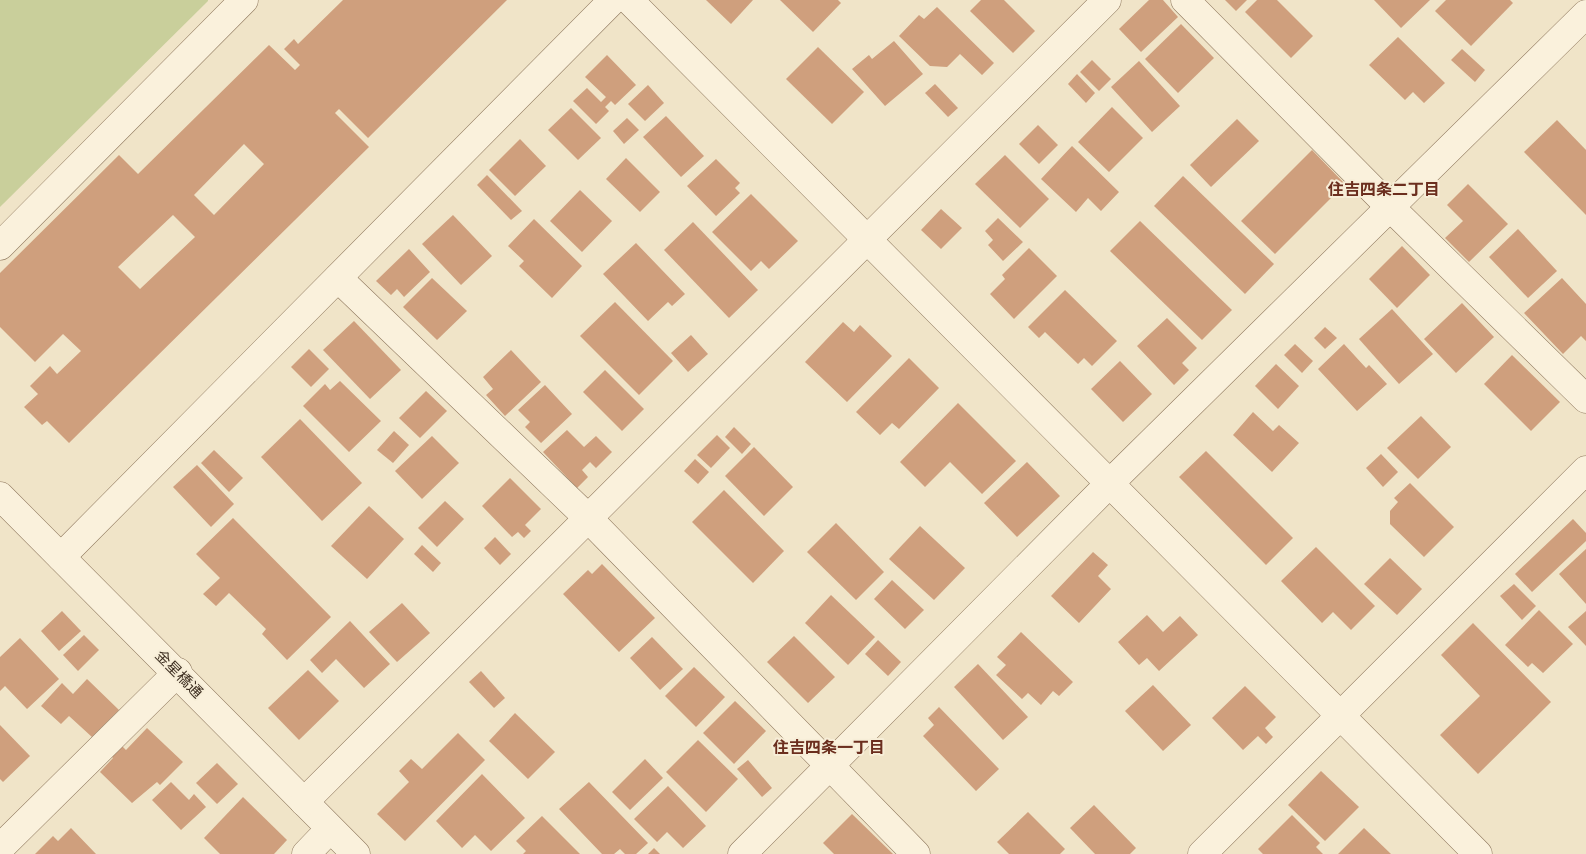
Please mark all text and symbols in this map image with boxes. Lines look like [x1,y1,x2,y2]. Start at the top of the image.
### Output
district label: 住吉四条二丁目 [1327,181,1440,198]
street label: 金星橋通 [152,647,206,701]
district label: 住吉四条一丁目 [772,739,885,756]

